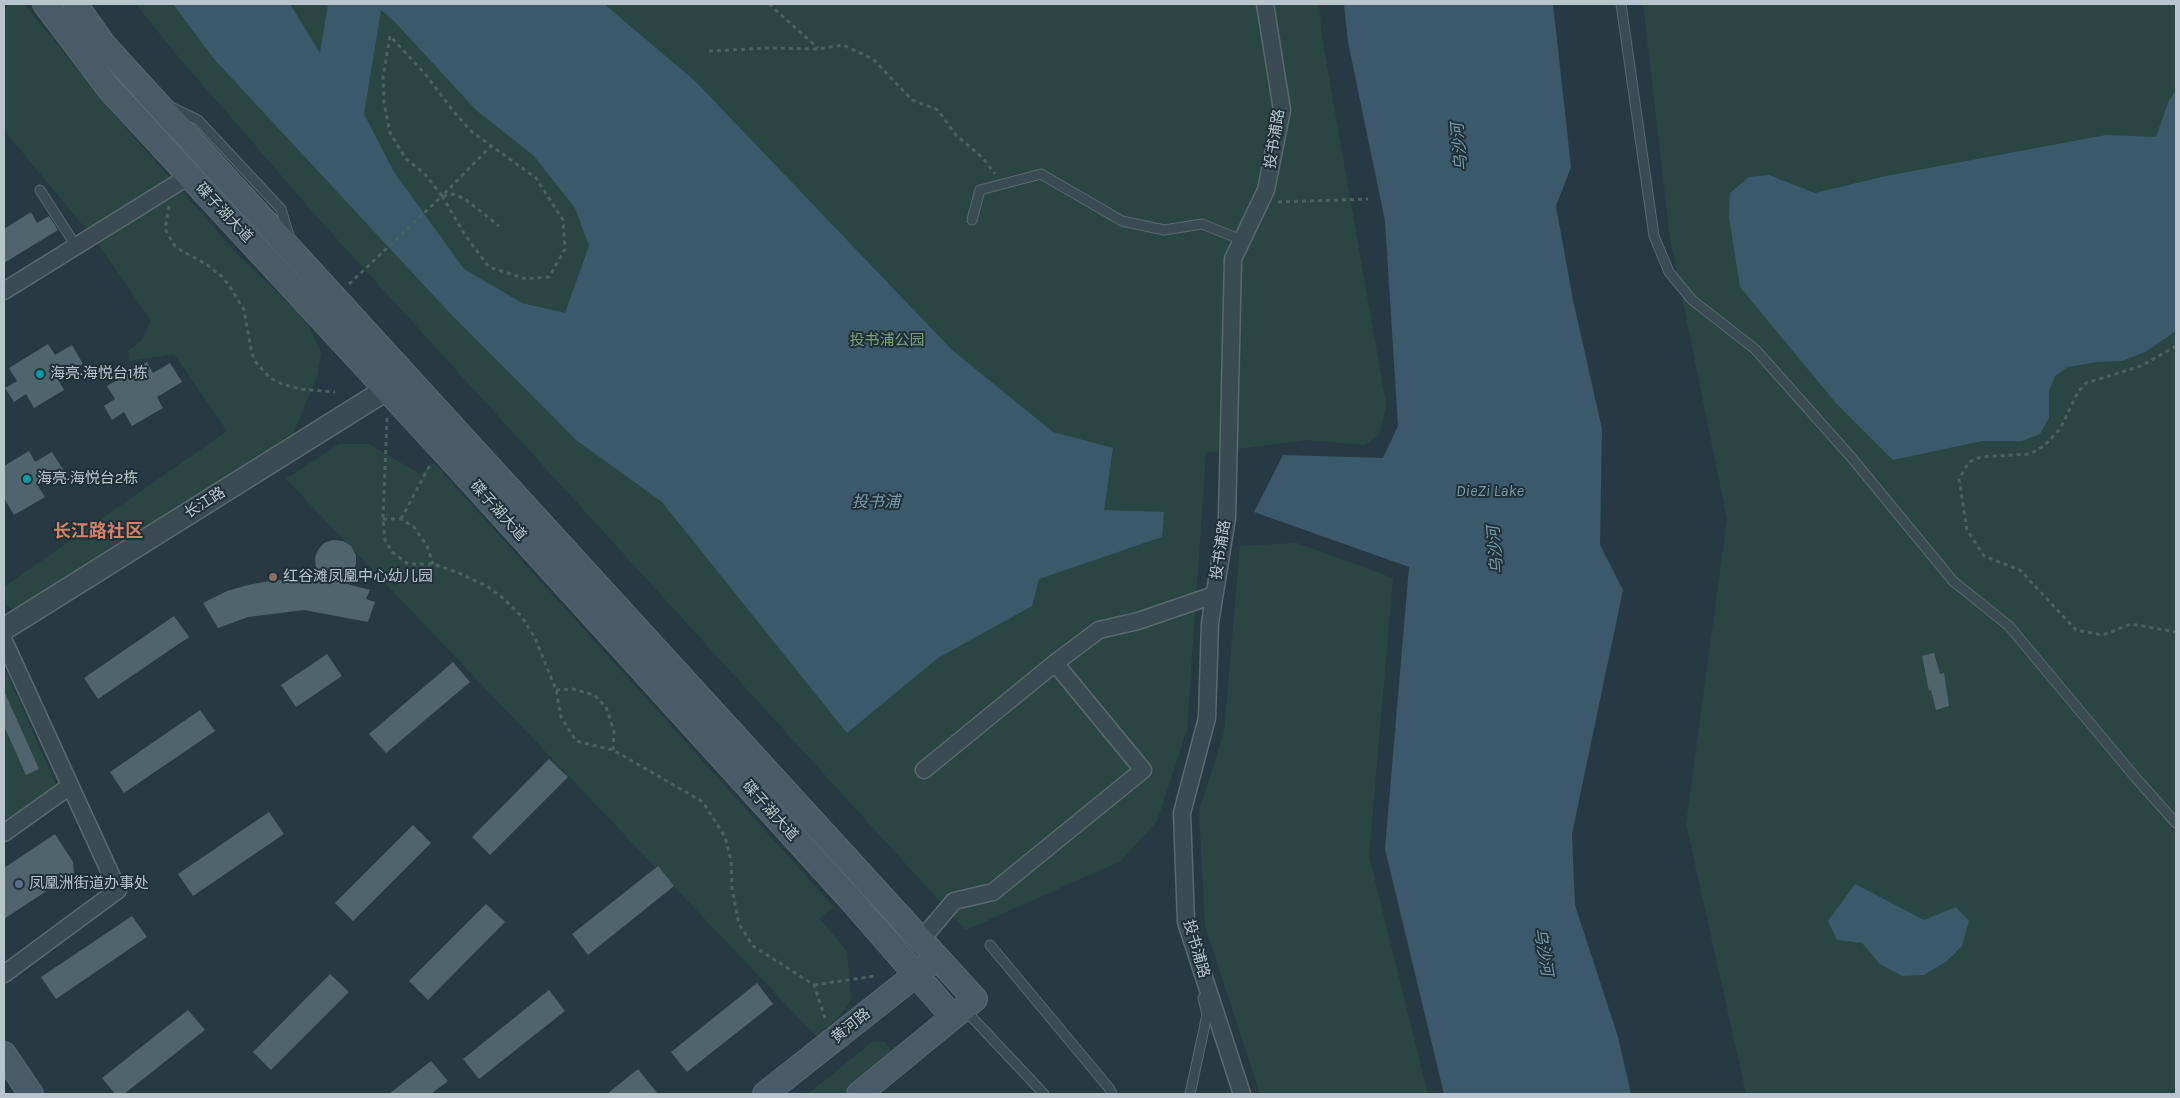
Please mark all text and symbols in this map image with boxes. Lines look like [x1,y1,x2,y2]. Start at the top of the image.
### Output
street label: 投书浦路 [1261,108,1289,170]
water label: 乌沙河 [1448,122,1472,172]
street label: 碟子湖大道 [192,179,256,247]
park label: 投书浦公园 [850,332,924,350]
place label: 海亮·海悦台1栋 [50,365,148,383]
marker: 海亮·海悦台1栋 [34,368,46,380]
place label: 海亮·海悦台2栋 [37,470,138,488]
marker: 海亮·海悦台2栋 [21,473,33,485]
street label: 碟子湖大道 [466,477,530,545]
water label: DieZi Lake [1456,481,1524,501]
street label: 长江路 [181,483,229,523]
water label: 投书浦 [852,492,900,512]
street label: 投书浦路 [1207,519,1235,581]
district label: 长江路社区 [53,521,143,543]
water label: 乌沙河 [1484,525,1508,575]
place label: 红谷滩凤凰中心幼儿园 [283,568,433,586]
marker: 红谷滩凤凰中心幼儿园 [267,571,279,583]
street label: 碟子湖大道 [738,777,802,845]
place label: 凤凰洲街道办事处 [29,875,149,893]
marker: 凤凰洲街道办事处 [13,878,25,890]
street label: 投书浦路 [1179,918,1213,980]
water label: 乌沙河 [1530,927,1556,977]
street label: 黄河路 [828,1005,874,1047]

